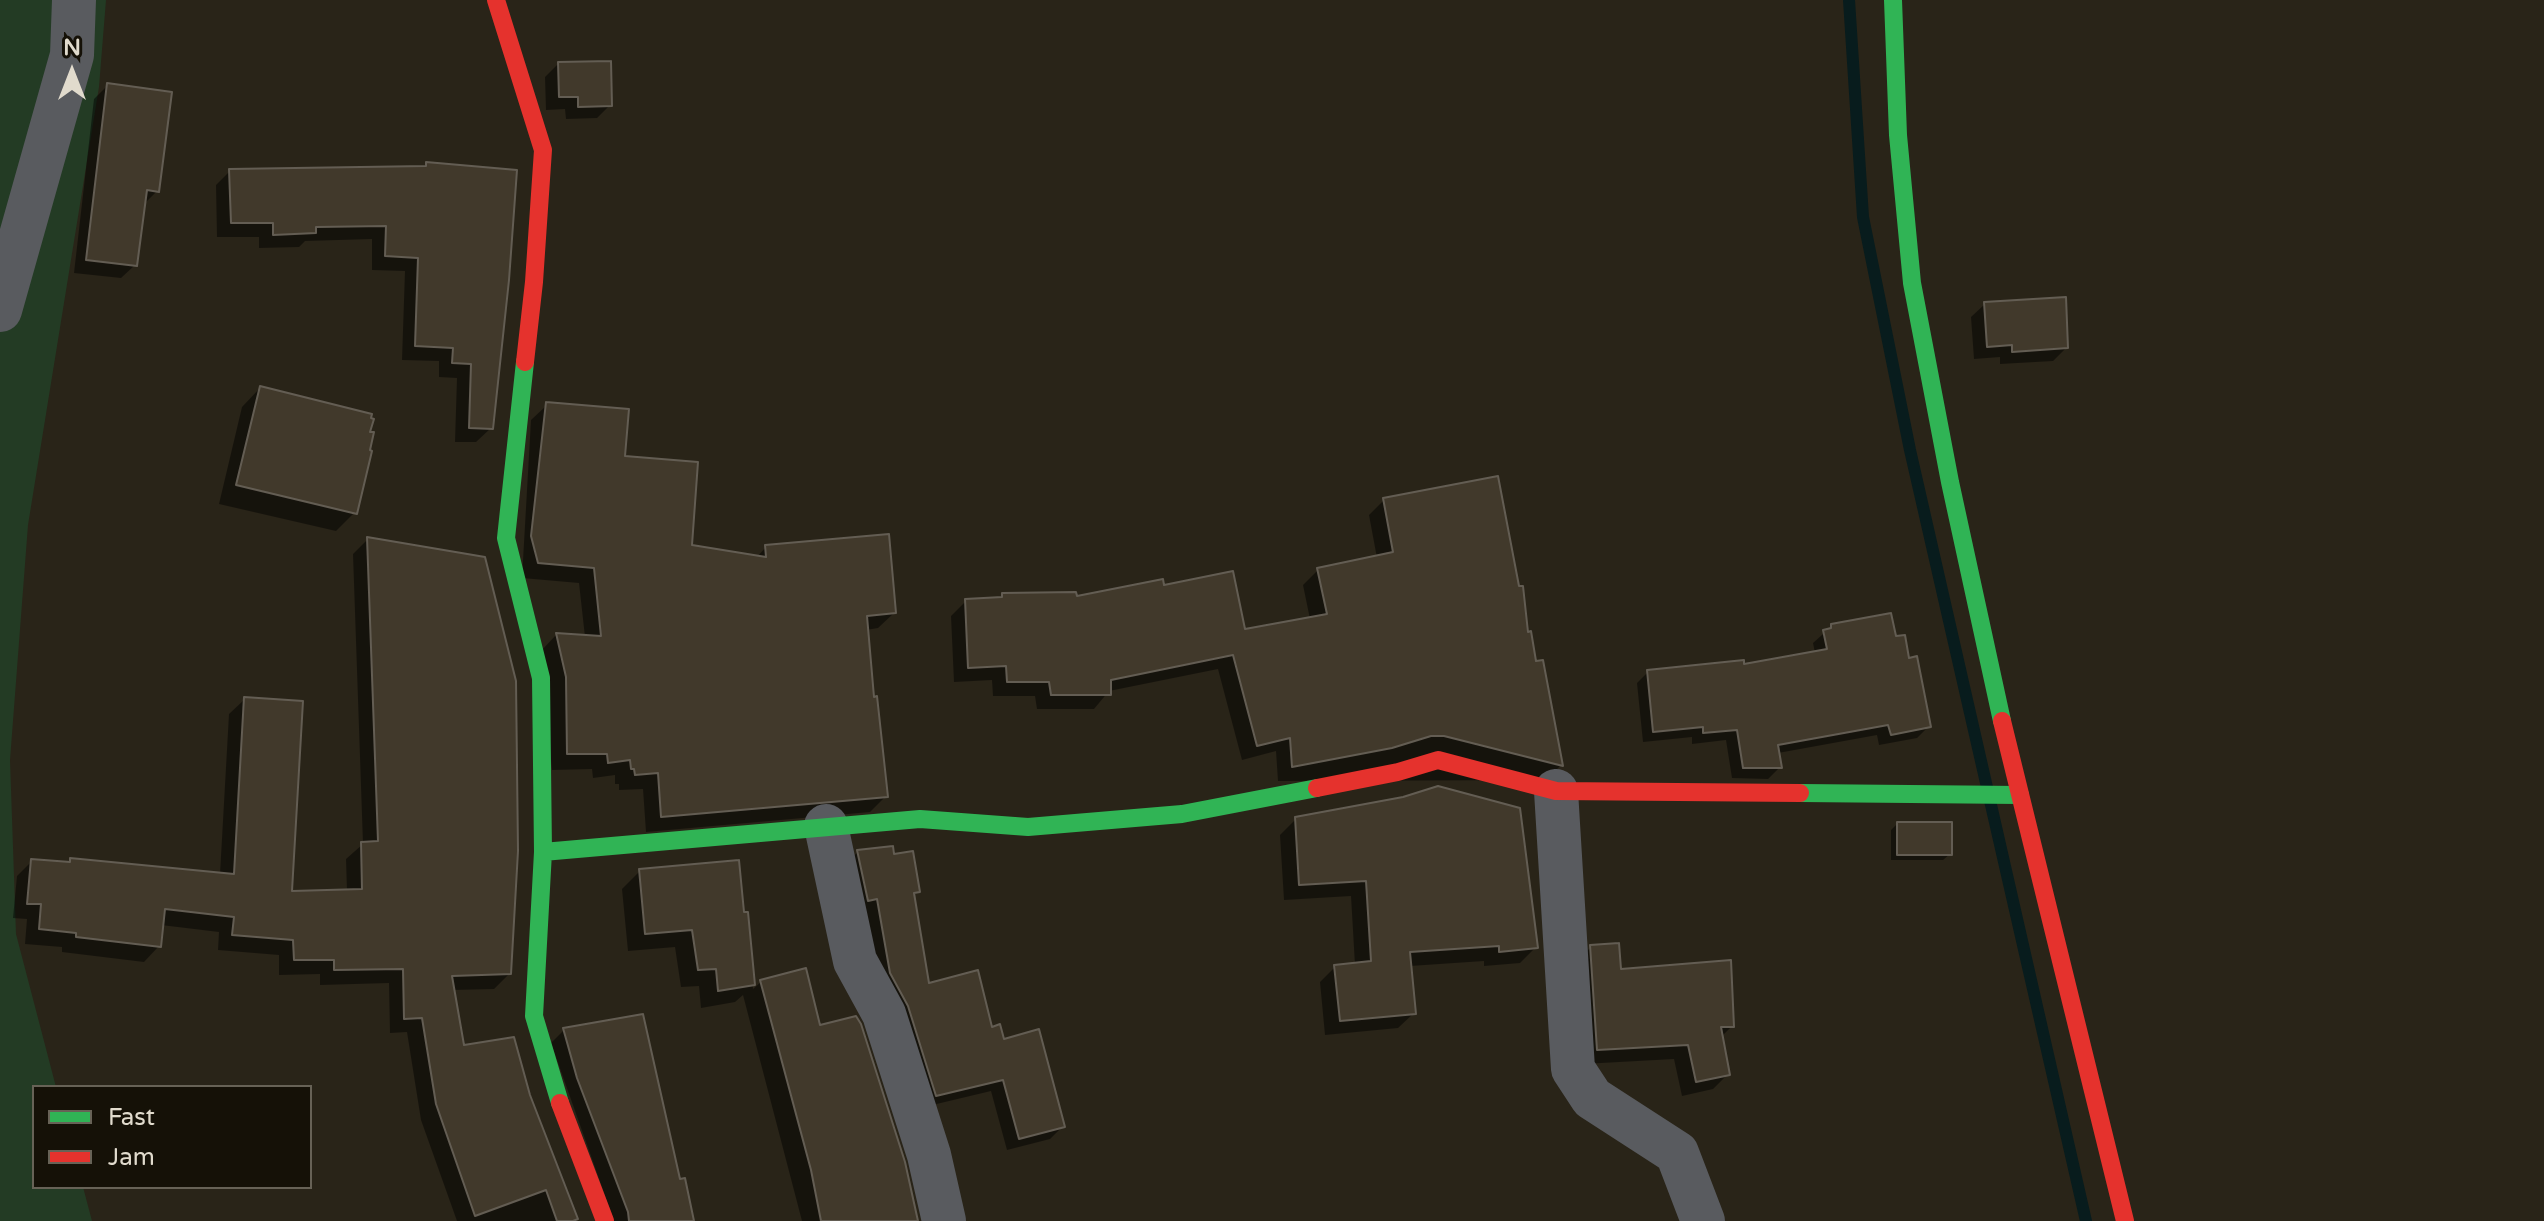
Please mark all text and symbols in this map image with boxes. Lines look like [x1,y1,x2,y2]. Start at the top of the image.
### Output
north arrow [32,32,112,112]
text: N [63,35,81,61]
legend [32,1085,312,1189]
text: Fast [108,1103,155,1132]
text: Jam [108,1143,155,1172]

